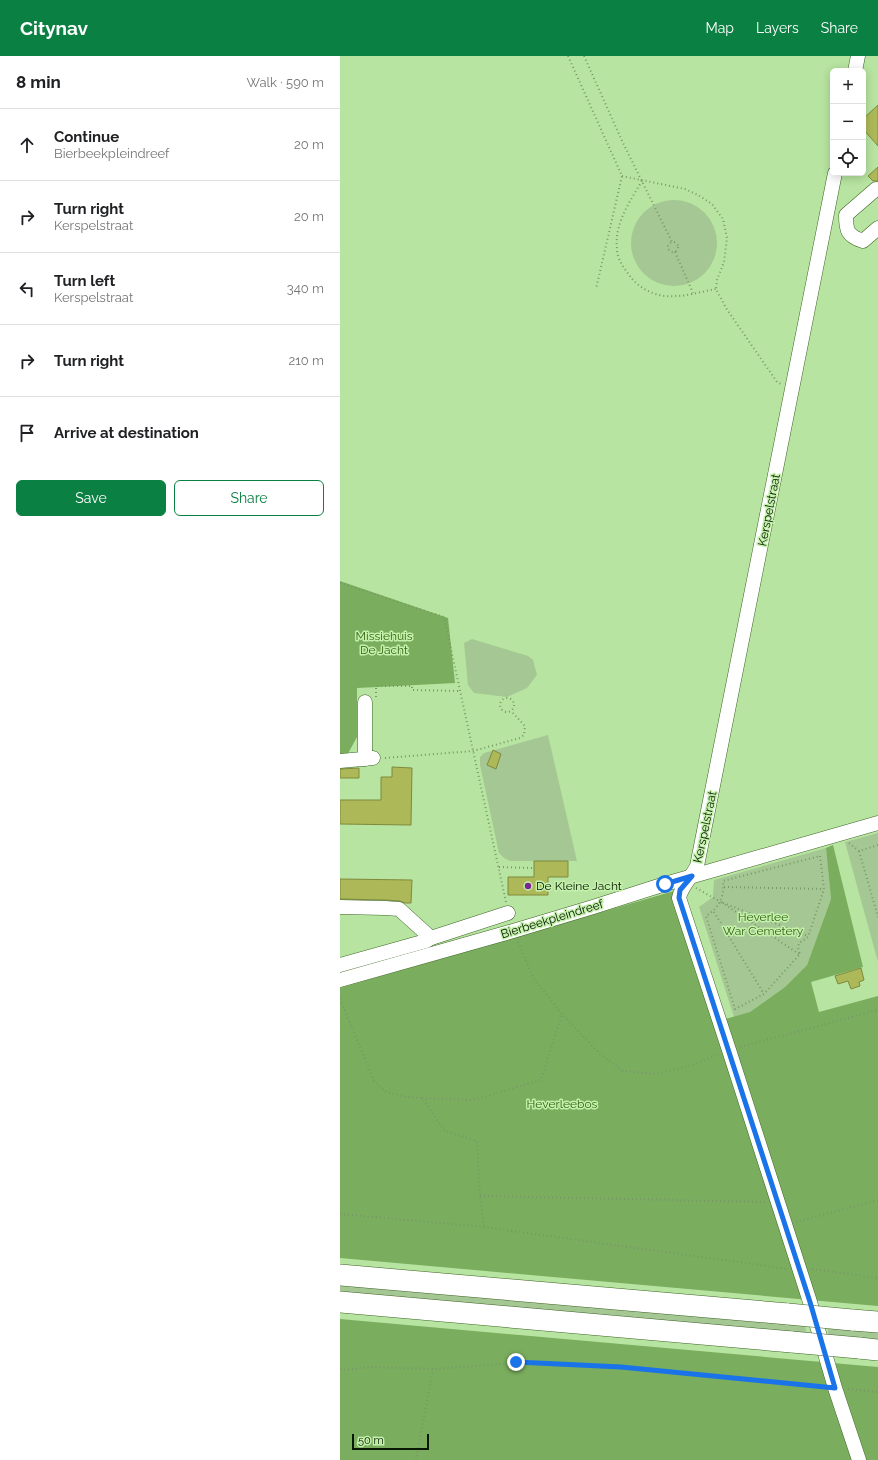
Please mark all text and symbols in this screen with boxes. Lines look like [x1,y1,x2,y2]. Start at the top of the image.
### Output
text: Citynav [20,17,88,39]
text: Map [706,20,734,36]
text: Layers [756,20,799,36]
text: Share [821,20,858,36]
map controls [830,68,866,176]
button: + [830,68,866,104]
text: 8 min [16,72,61,92]
text: Walk · 590 m [247,75,324,90]
button: − [830,104,866,140]
text: Continue [54,128,119,146]
icon: ahead [16,134,38,156]
text: 20 m [294,137,324,152]
button: locate [830,140,866,176]
text: Bierbeekpleindreef [54,146,169,161]
text: Turn right [54,200,124,218]
icon: right [16,206,38,228]
text: 20 m [294,209,324,224]
text: Kerspelstraat [54,218,133,233]
text: Turn left [54,272,115,290]
icon: left [16,278,38,300]
text: 340 m [287,281,324,296]
text: Kerspelstraat [54,290,133,305]
icon: right [16,350,38,372]
text: Turn right [54,352,124,370]
text: 210 m [288,353,324,368]
icon: arrive [16,422,38,444]
text: Arrive at destination [54,424,199,442]
street label: Kerspelstraat [755,473,783,547]
button: Save [16,480,166,516]
button: Share [174,480,324,516]
park label: Missiehuis De Jacht [356,629,413,657]
street label: Kerspelstraat [691,790,719,864]
route start [656,875,674,893]
place label: De Kleine Jacht [536,879,622,893]
marker: De Kleine Jacht [523,881,533,891]
street label: Bierbeekpleindreef [499,896,606,941]
park label: Heverlee War Cemetery [723,910,804,938]
park label: Heverleebos [527,1097,598,1111]
route end [507,1353,525,1371]
scale bar [352,1432,429,1451]
text: 50 m [358,1434,384,1447]

